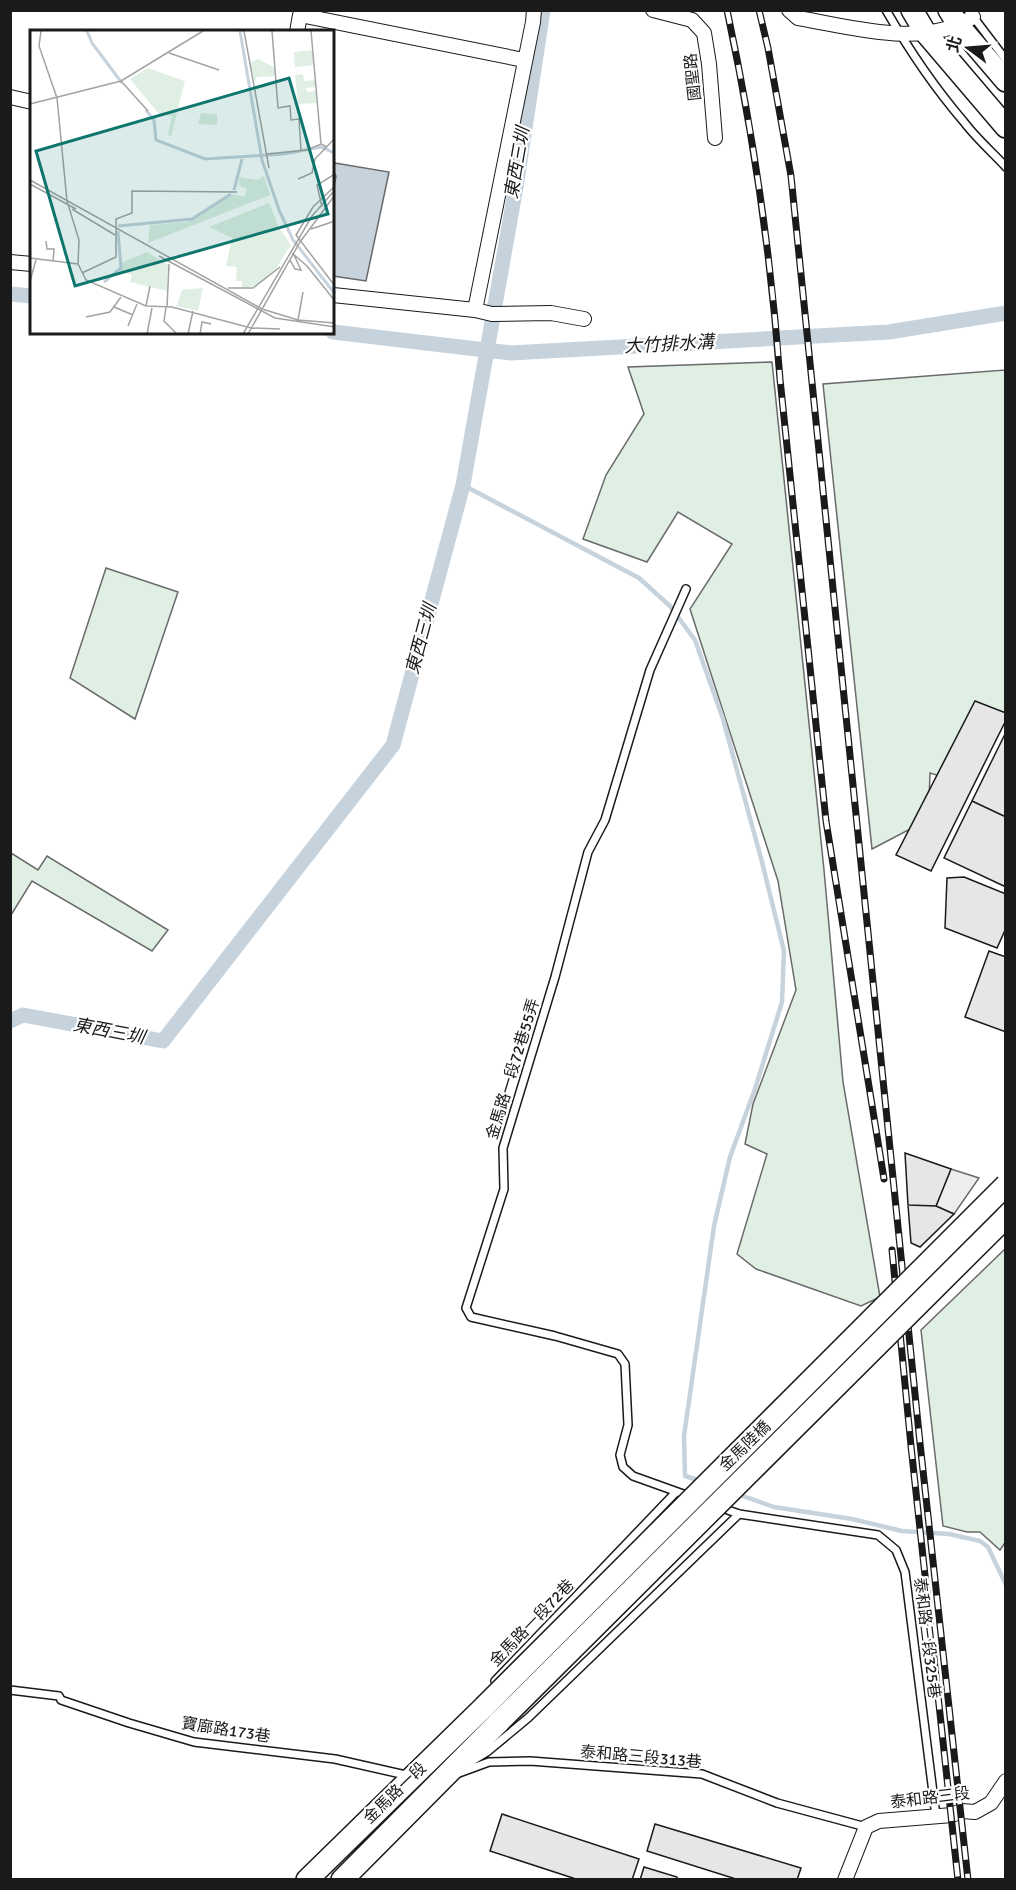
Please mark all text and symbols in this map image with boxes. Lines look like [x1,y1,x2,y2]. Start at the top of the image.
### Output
north arrow [938,18,998,78]
inset map [30,30,334,334]
text: 北 [943,34,966,55]
street label: 國聖路 [681,52,705,102]
water label: 東西三圳 [500,123,535,200]
water label: 大竹排水溝 [623,331,718,357]
water label: 東西三圳 [401,598,442,677]
street label: 金馬路一段72巷55弄 [482,996,544,1142]
water label: 東西三圳 [72,1013,149,1049]
street label: 金馬陸橋 [715,1417,775,1475]
street label: 金馬路一段72巷 [485,1575,579,1671]
street label: 泰和路三段325巷 [910,1576,944,1700]
street label: 寶廍路173巷 [180,1713,272,1747]
street label: 泰和路三段313巷 [579,1742,703,1772]
street label: 金馬路一段 [359,1758,431,1828]
street label: 泰和路三段 [889,1783,971,1813]

